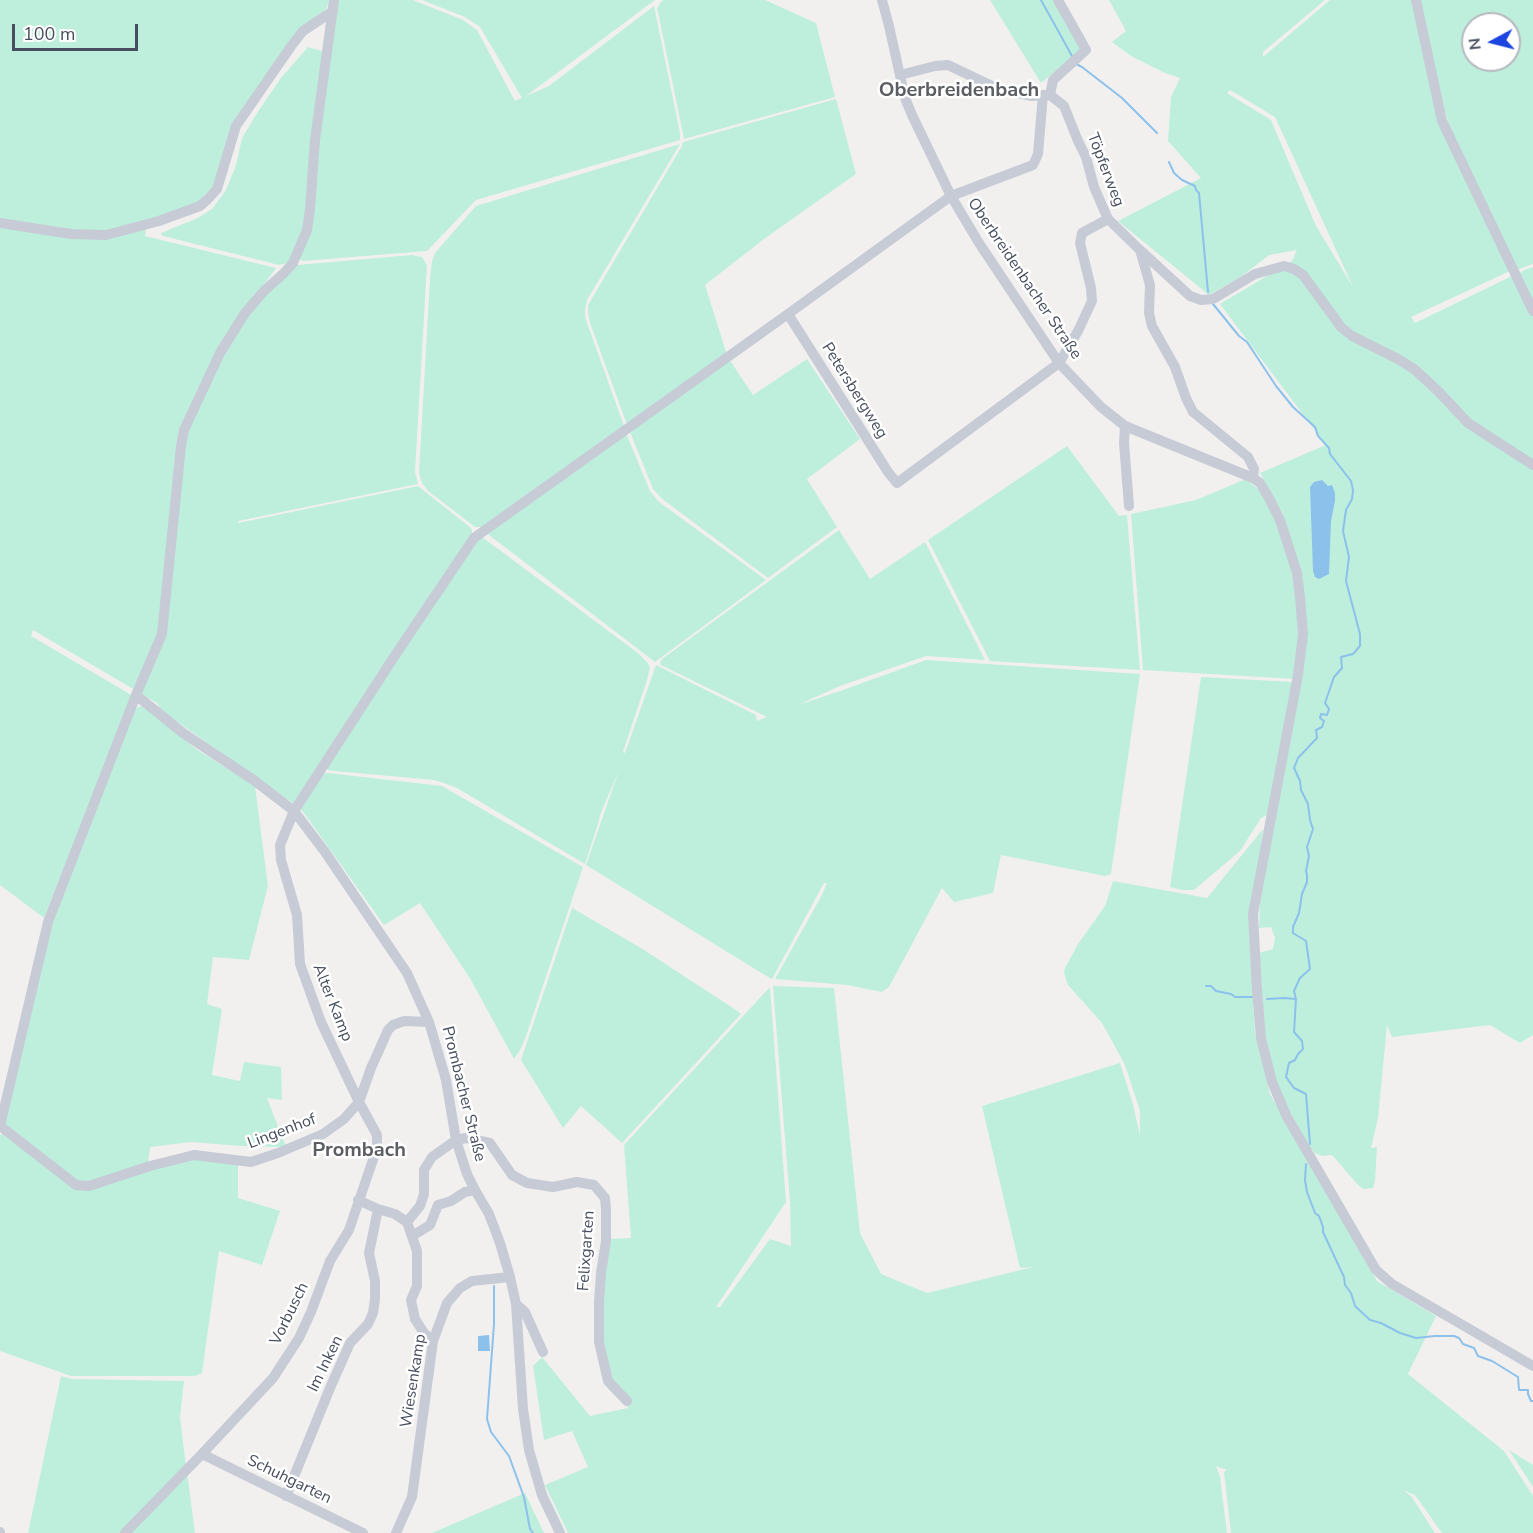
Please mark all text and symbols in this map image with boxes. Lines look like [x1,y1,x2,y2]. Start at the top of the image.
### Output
scale bar [15,12,141,50]
north arrow [1461,12,1521,72]
text: 100 m [23,22,75,46]
text: N [1463,37,1487,51]
district label: Oberbreidenbach [879,79,1039,103]
street label: Töpferweg [1082,130,1128,210]
street label: Oberbreidenbacher Straße [963,195,1085,363]
street label: Petersbergweg [817,339,891,443]
street label: Alter Kamp [308,962,356,1044]
street label: Prombacher Straße [437,1024,489,1164]
street label: Lingenhof [245,1110,319,1154]
district label: Prombach [312,1139,406,1163]
street label: Felixgarten [575,1210,599,1292]
street label: Vorbusch [267,1280,313,1348]
street label: Im Inken [304,1333,348,1395]
street label: Wiesenkamp [397,1333,431,1429]
street label: Schuhgarten [244,1451,334,1509]

